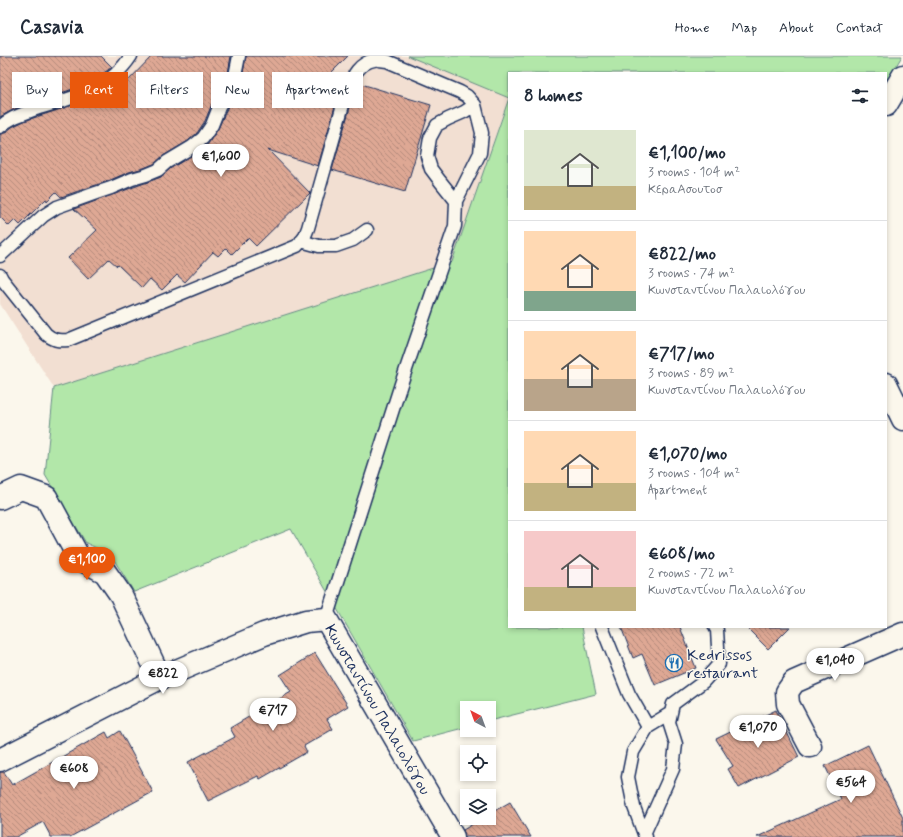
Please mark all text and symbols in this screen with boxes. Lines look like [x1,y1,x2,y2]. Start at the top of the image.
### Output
text: Casavia [20,15,84,40]
text: Home [675,19,709,37]
text: Map [731,19,757,37]
text: About [779,19,814,37]
text: Contact [836,19,883,37]
chip: Buy [12,72,62,108]
chip: Rent [70,72,128,108]
chip: Filters [136,72,203,108]
chip: New [211,72,264,108]
chip: Apartment [272,72,363,108]
text: 8 homes [524,85,583,107]
icon: filters [849,85,871,107]
text: €1,100/mo [648,142,726,164]
pin: €1,600 [188,144,254,178]
icon: home [556,146,604,194]
text: €1,600 [201,148,241,165]
text: 3 rooms · 104 m² [648,164,740,181]
text: ΚεραΑσουτοσ [648,181,722,198]
text: €822/mo [648,243,716,265]
icon: home [556,247,604,295]
text: 3 rooms · 74 m² [648,265,735,282]
text: Κωνσταντίνου Παλαιολόγου [648,282,805,299]
text: €717/mo [648,343,715,365]
icon: home [556,347,604,395]
text: 3 rooms · 89 m² [648,365,734,382]
text: Κωνσταντίνου Παλαιολόγου [648,382,805,399]
text: €1,070/mo [648,443,727,465]
icon: home [556,447,604,495]
text: 3 rooms · 104 m² [648,465,740,482]
text: Apartment [648,482,707,499]
text: €608/mo [648,543,715,565]
pin: €1,100 [54,547,120,581]
icon: home [556,547,604,595]
text: €1,100 [68,551,106,568]
text: 2 rooms · 72 m² [648,565,734,582]
text: Κωνσταντίνου Παλαιολόγου [648,582,805,599]
street label: Κωνσταντίνου Παλαιολόγου [319,621,435,799]
place label: Kedrissos restaurant [687,645,759,684]
pin: €1,040 [802,648,868,682]
text: €1,040 [815,652,855,669]
restaurant icon: Kedrissos restaurant [664,653,684,673]
pin: €822 [139,661,187,695]
text: €822 [148,665,178,682]
pin: €717 [249,698,297,732]
north arrow [460,701,496,737]
map controls [460,701,496,825]
text: €717 [258,702,288,719]
pin: €1,070 [725,715,791,749]
text: €1,070 [738,719,778,736]
button: locate [460,745,496,781]
pin: €608 [50,756,98,790]
text: €608 [59,760,89,777]
pin: €564 [827,770,875,804]
text: €564 [835,774,867,791]
button: layers [460,789,496,825]

